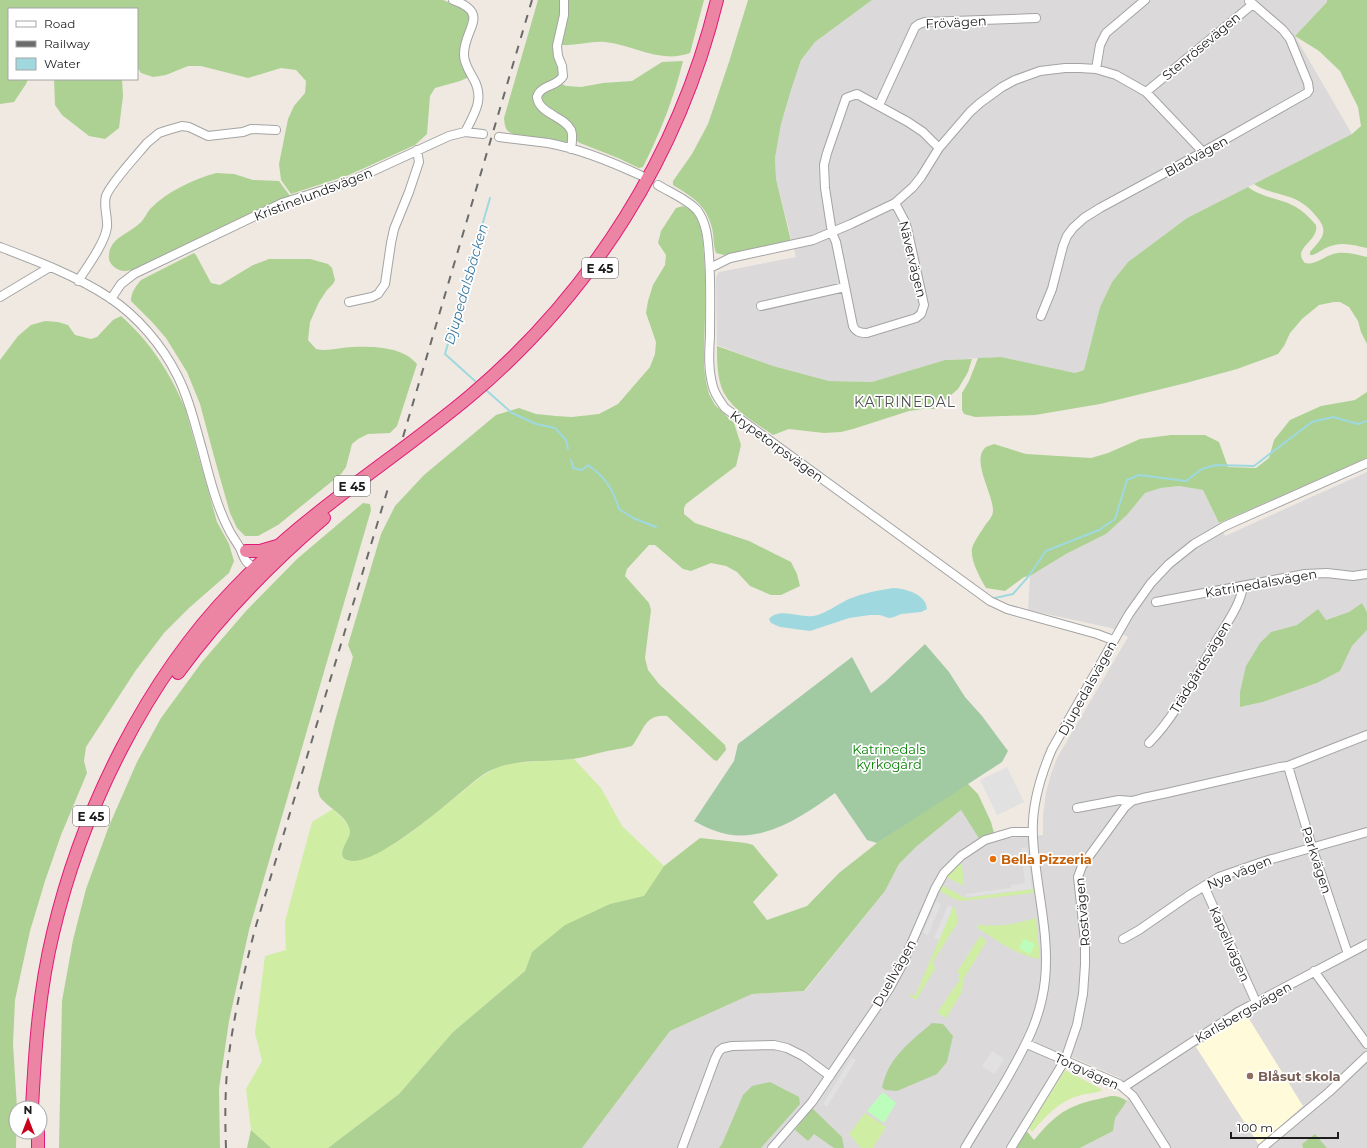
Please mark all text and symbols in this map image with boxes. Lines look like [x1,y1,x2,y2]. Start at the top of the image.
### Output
legend [8,8,138,80]
street label: Stenrösevägen [1159,9,1243,83]
street label: Frövägen [925,12,987,32]
text: Road [44,16,75,31]
text: Railway [44,36,90,51]
text: Water [44,56,81,71]
street label: Bladvägen [1162,132,1230,180]
street label: Kristinelundsvägen [252,164,374,224]
street label: Nävervägen [896,219,930,299]
water label: Djupedalsbäcken [440,221,492,347]
road number: E 45 [582,258,618,278]
district label: KATRINEDAL [854,393,956,411]
street label: Krypetorpsvägen [727,407,827,485]
road number: E 45 [334,476,370,496]
street label: Katrinedalsvägen [1204,565,1318,601]
street label: Trädgårdsvägen [1166,618,1234,716]
street label: Djupedalsvägen [1054,638,1120,738]
park label: Katrinedals kyrkogård [852,741,926,772]
road number: E 45 [73,806,109,826]
street label: Parkvägen [1299,825,1335,895]
place label: Bella Pizzeria [1001,851,1092,867]
street label: Nya vägen [1204,852,1274,892]
marker: Bella Pizzeria [988,854,998,864]
street label: Rostvägen [1071,877,1093,947]
street label: Kapellvägen [1206,904,1254,984]
street label: Duellvägen [869,937,919,1009]
street label: Karlsbergsvägen [1192,978,1294,1046]
street label: Torgvägen [1052,1049,1122,1093]
place label: Blåsut skola [1258,1068,1341,1084]
marker: Blåsut skola [1245,1071,1255,1081]
north arrow [8,1100,48,1140]
text: N [24,1103,32,1117]
scale bar [1231,1114,1338,1140]
text: 100 m [1237,1120,1273,1135]

